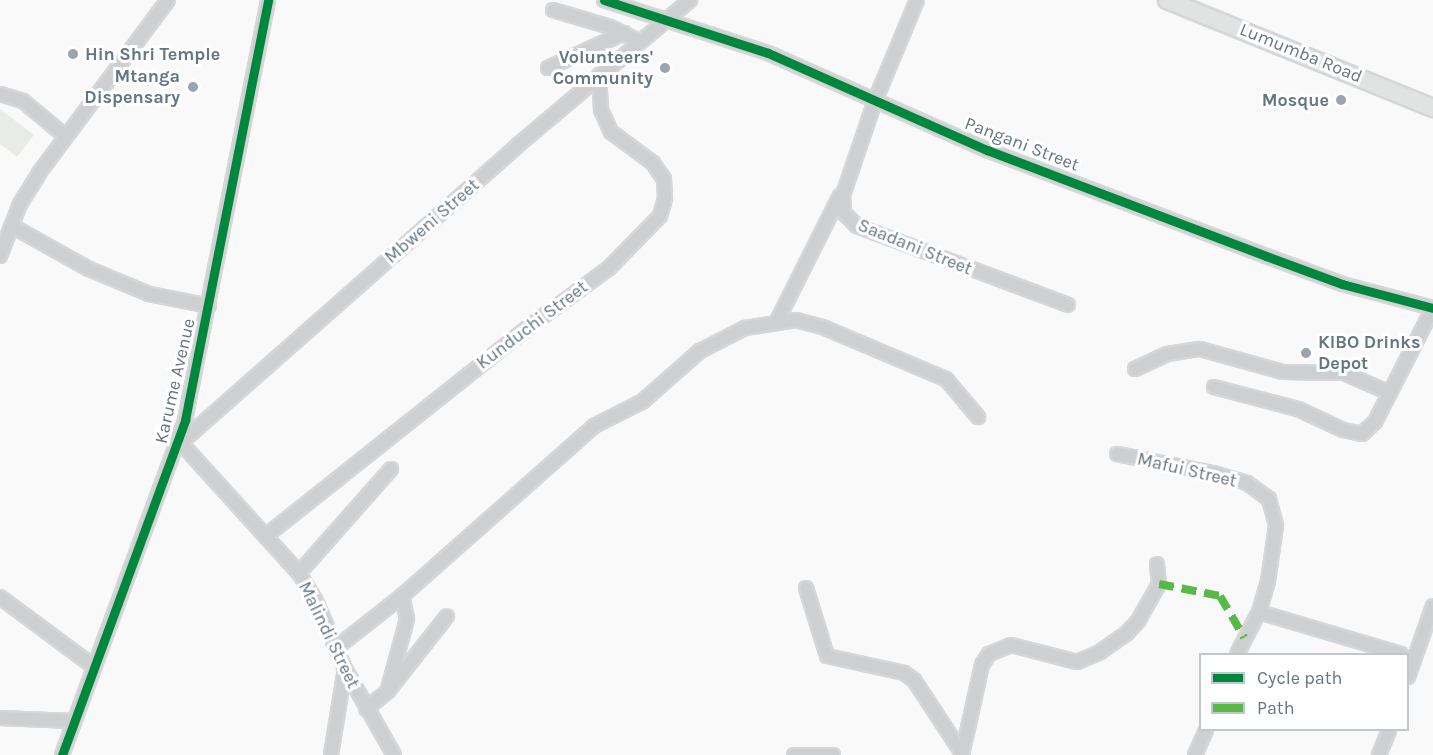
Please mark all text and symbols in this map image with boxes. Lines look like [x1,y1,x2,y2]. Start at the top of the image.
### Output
street label: Lumumba Road [1237,19,1365,87]
place label: Hin Shri Temple [85,43,220,65]
marker: Hin Shri Temple [66,47,80,61]
place label: Volunteers' Community [553,47,653,90]
marker: Volunteers' Community [658,61,672,75]
place label: Mtanga Dispensary [84,66,180,109]
marker: Mtanga Dispensary [184,78,202,96]
place label: Mosque [1262,89,1329,111]
marker: Mosque [1334,93,1348,107]
street label: Pangani Street [962,112,1082,176]
street label: Mbweni Street [380,174,484,268]
street label: Saadani Street [855,214,975,280]
street label: Kunduchi Street [472,276,592,374]
street label: Karume Avenue [150,316,200,446]
place label: KIBO Drinks Depot [1318,332,1420,374]
marker: KIBO Drinks Depot [1299,346,1313,360]
street label: Mafui Street [1135,448,1239,492]
street label: Malindi Street [294,578,364,692]
legend [1199,653,1409,731]
text: Cycle path [1257,667,1342,689]
text: Path [1257,697,1295,719]

